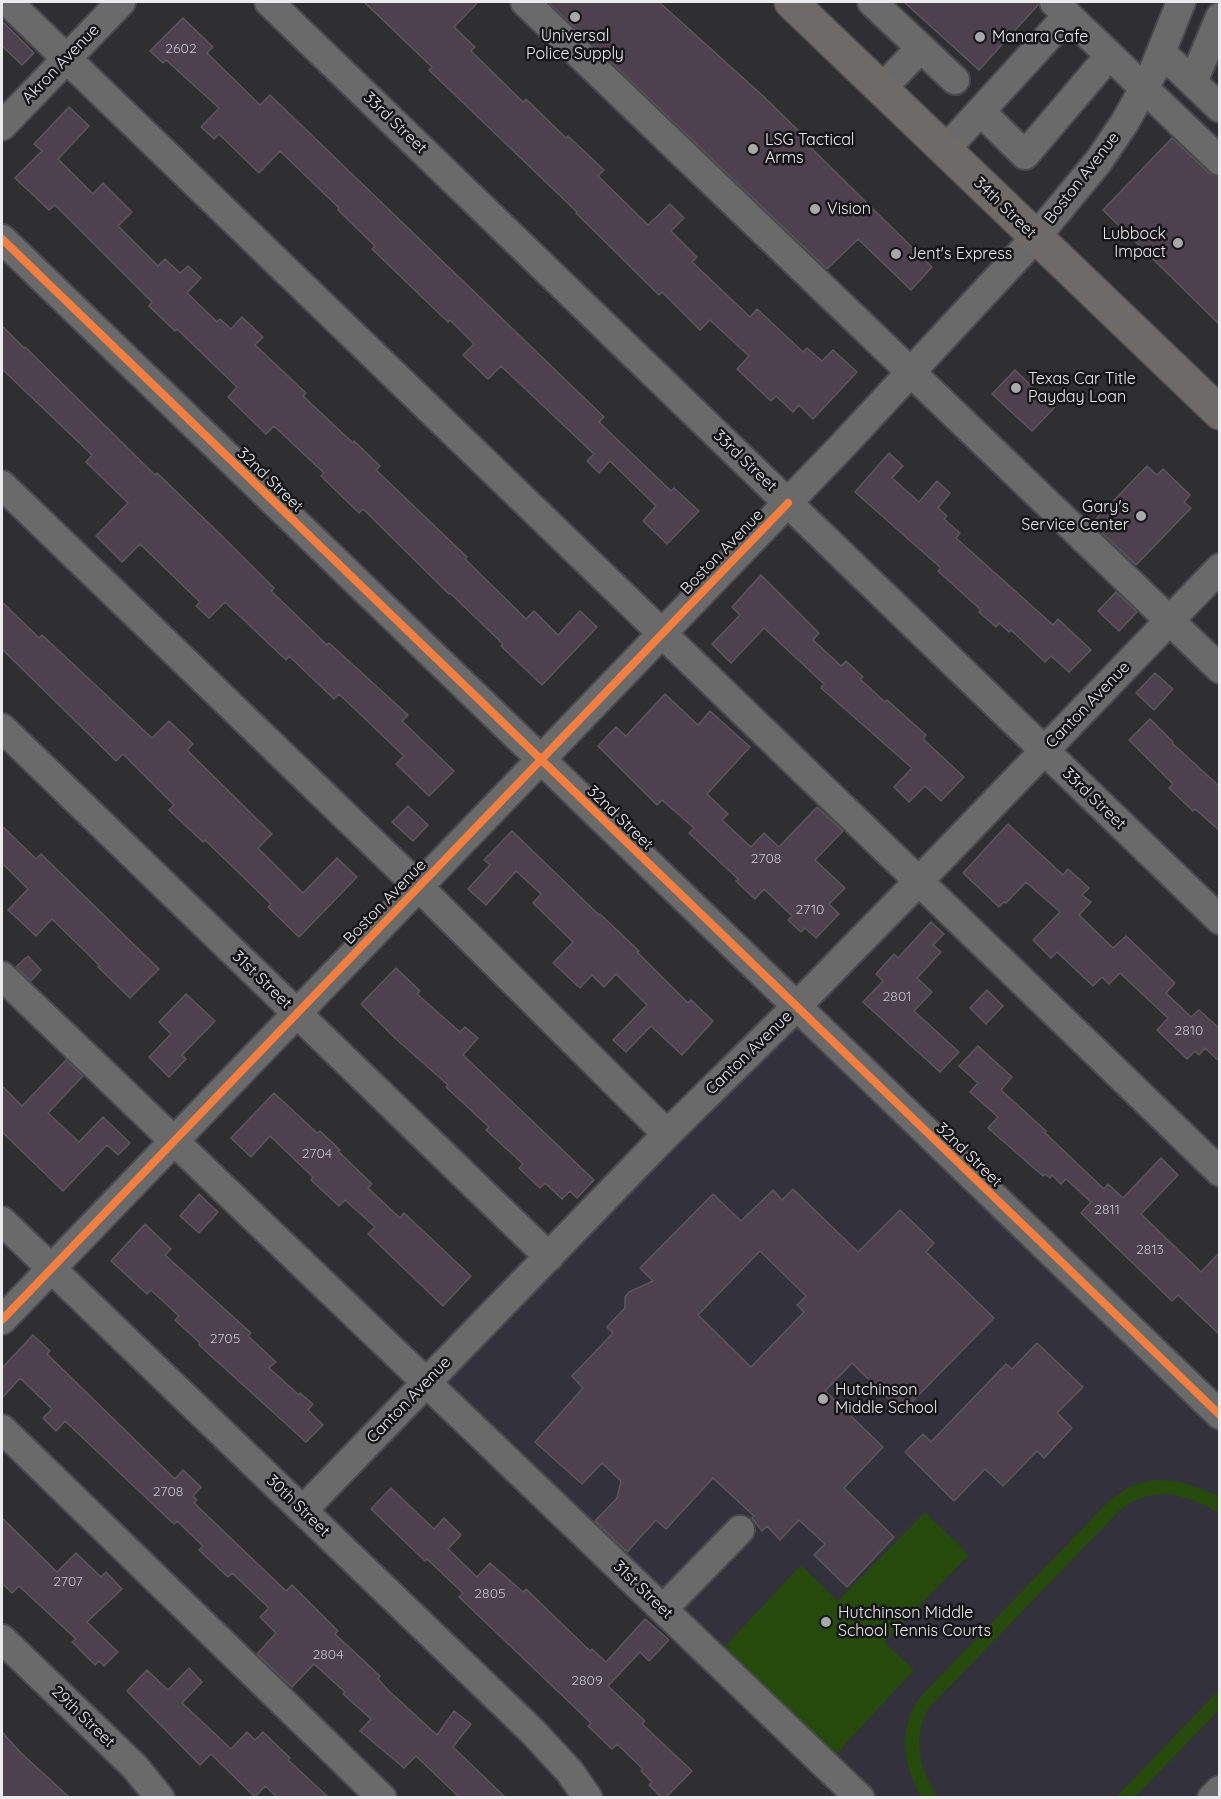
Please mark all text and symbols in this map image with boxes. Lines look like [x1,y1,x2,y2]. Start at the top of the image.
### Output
marker: Universal Police Supply [568,10,582,24]
street label: Akron Avenue [18,20,104,108]
place label: Universal Police Supply [526,26,624,64]
place label: Manara Cafe [992,27,1088,47]
marker: Manara Cafe [973,30,987,44]
house number: 2602 [165,41,197,57]
street label: 33rd Street [359,88,431,158]
street label: Boston Avenue [1040,128,1124,228]
place label: LSG Tactical Arms [765,130,855,168]
marker: LSG Tactical Arms [746,142,760,156]
street label: 34th Street [970,174,1040,242]
place label: Vision [827,199,871,219]
marker: Vision [808,202,822,216]
place label: Lubbock Impact [1102,224,1166,262]
marker: Lubbock Impact [1171,236,1185,250]
place label: Jent's Express [908,244,1012,264]
marker: Jent's Express [889,247,903,261]
place label: Texas Car Title Payday Loan [1028,369,1136,407]
marker: Texas Car Title Payday Loan [1009,381,1023,395]
street label: 33rd Street [709,426,781,496]
street label: 32nd Street [233,444,307,516]
place label: Gary's Service Center [1021,497,1129,535]
street label: Boston Avenue [677,505,767,599]
marker: Gary's Service Center [1134,509,1148,523]
street label: Canton Avenue [1042,658,1134,752]
street label: 33rd Street [1058,764,1130,834]
street label: 32nd Street [583,782,657,854]
house number: 2708 [751,851,781,867]
street label: Boston Avenue [340,855,430,949]
house number: 2710 [796,902,824,918]
street label: 31st Street [228,947,296,1013]
house number: 2801 [883,989,911,1005]
street label: Canton Avenue [702,1007,796,1099]
house number: 2810 [1175,1023,1203,1039]
street label: 32nd Street [932,1119,1006,1191]
house number: 2704 [302,1146,332,1162]
house number: 2811 [1094,1202,1120,1218]
house number: 2813 [1136,1242,1164,1258]
house number: 2705 [210,1331,240,1347]
street label: Canton Avenue [363,1353,455,1447]
place label: Hutchinson Middle School [835,1380,937,1418]
marker: Hutchinson Middle School [816,1392,830,1406]
street label: 30th Street [262,1471,334,1541]
house number: 2708 [153,1484,183,1500]
street label: 31st Street [609,1557,677,1623]
house number: 2707 [53,1574,83,1590]
house number: 2805 [474,1586,506,1602]
place label: Hutchinson Middle School Tennis Courts [838,1603,991,1641]
marker: Hutchinson Middle School Tennis Courts [819,1615,833,1629]
house number: 2804 [312,1647,344,1663]
house number: 2809 [571,1673,603,1689]
street label: 29th Street [47,1682,119,1752]

